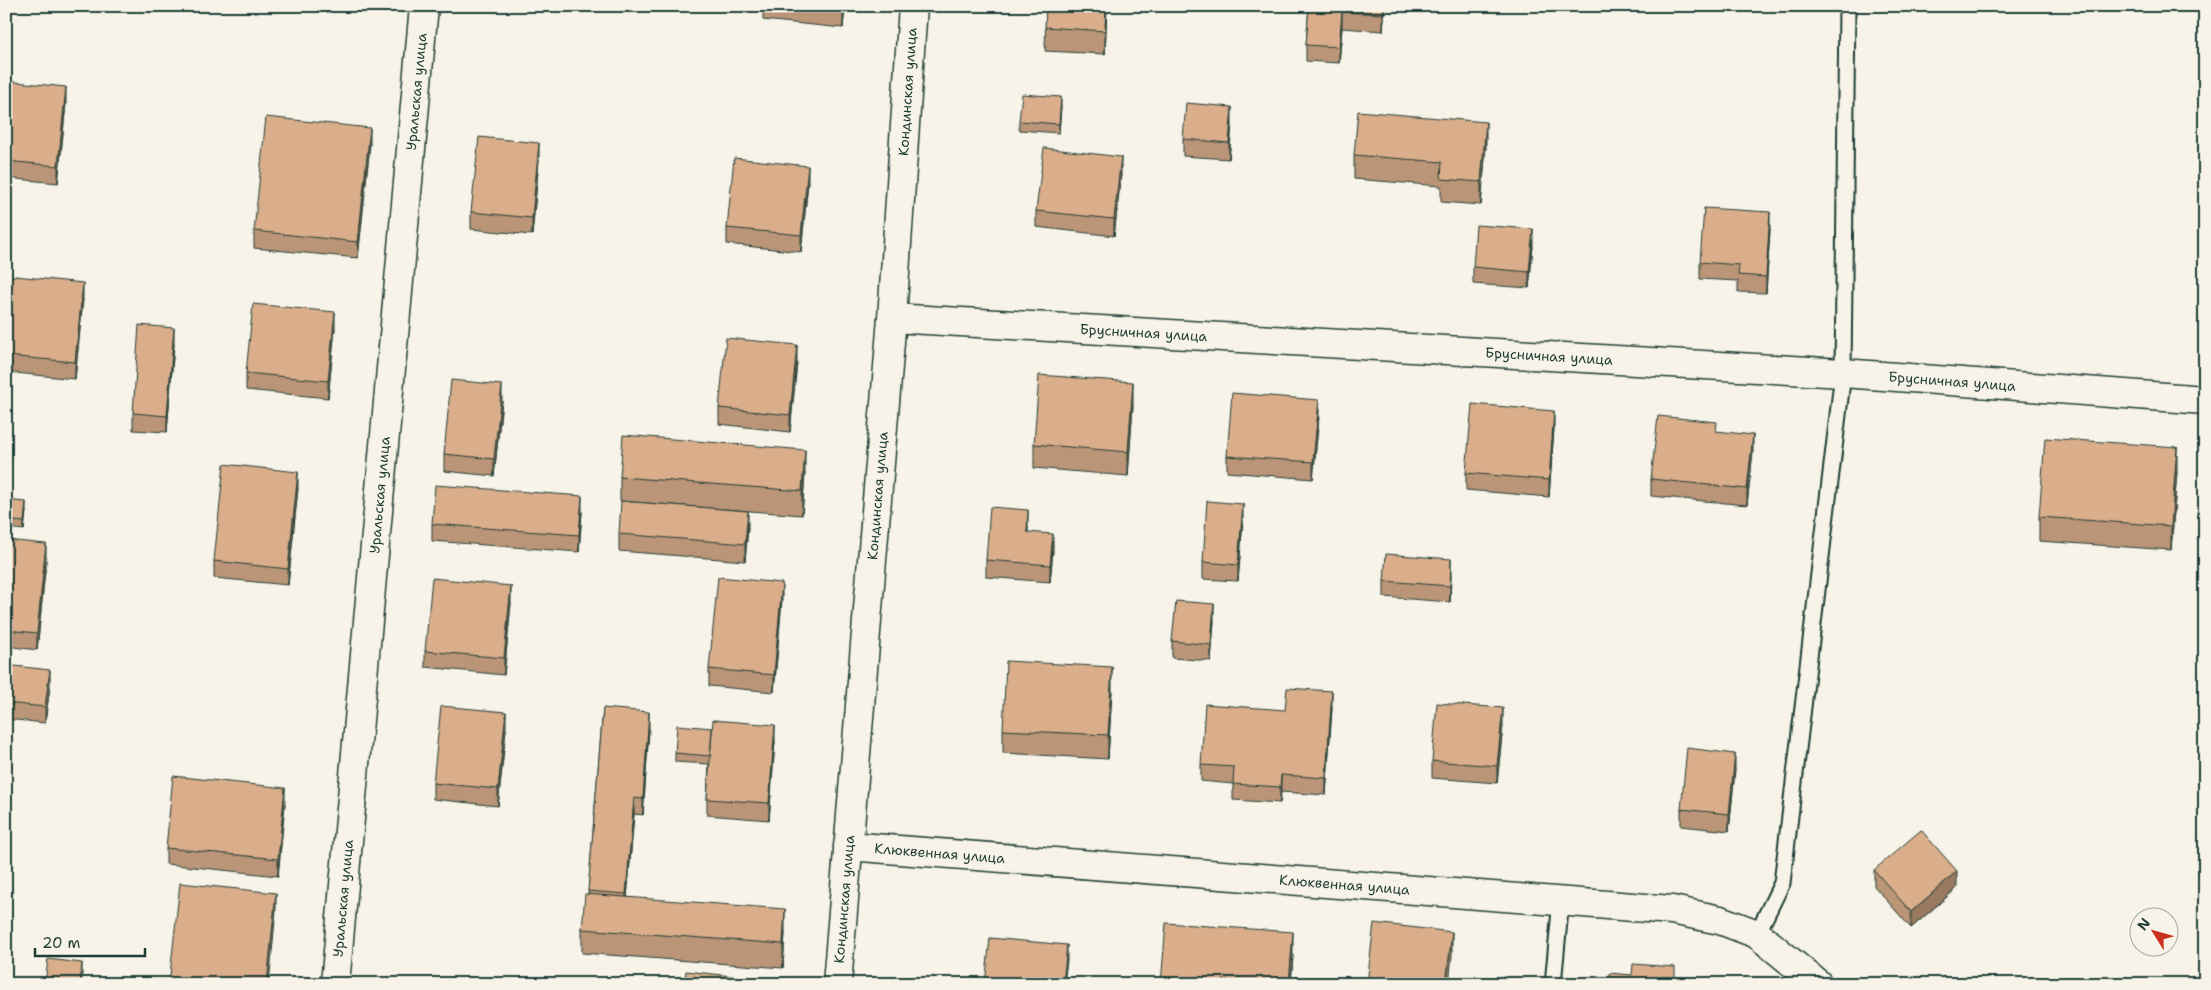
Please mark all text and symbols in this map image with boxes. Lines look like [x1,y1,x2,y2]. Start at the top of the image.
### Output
street label: Кондинская улица [894,27,921,157]
street label: Уральская улица [402,32,431,151]
street label: Брусничная улица [1079,320,1208,345]
street label: Брусничная улица [1485,343,1613,369]
street label: Брусничная улица [1888,367,2017,395]
street label: Кондинская улица [863,431,892,560]
street label: Уральская улица [365,435,394,554]
street label: Кондинская улица [830,834,858,964]
street label: Уральская улица [328,839,357,958]
street label: Клюквенная улица [874,839,1006,867]
street label: Клюквенная улица [1278,871,1411,899]
north arrow [2128,908,2178,958]
text: N [2133,914,2154,934]
scale bar [35,925,145,957]
text: 20 m [42,933,81,953]

